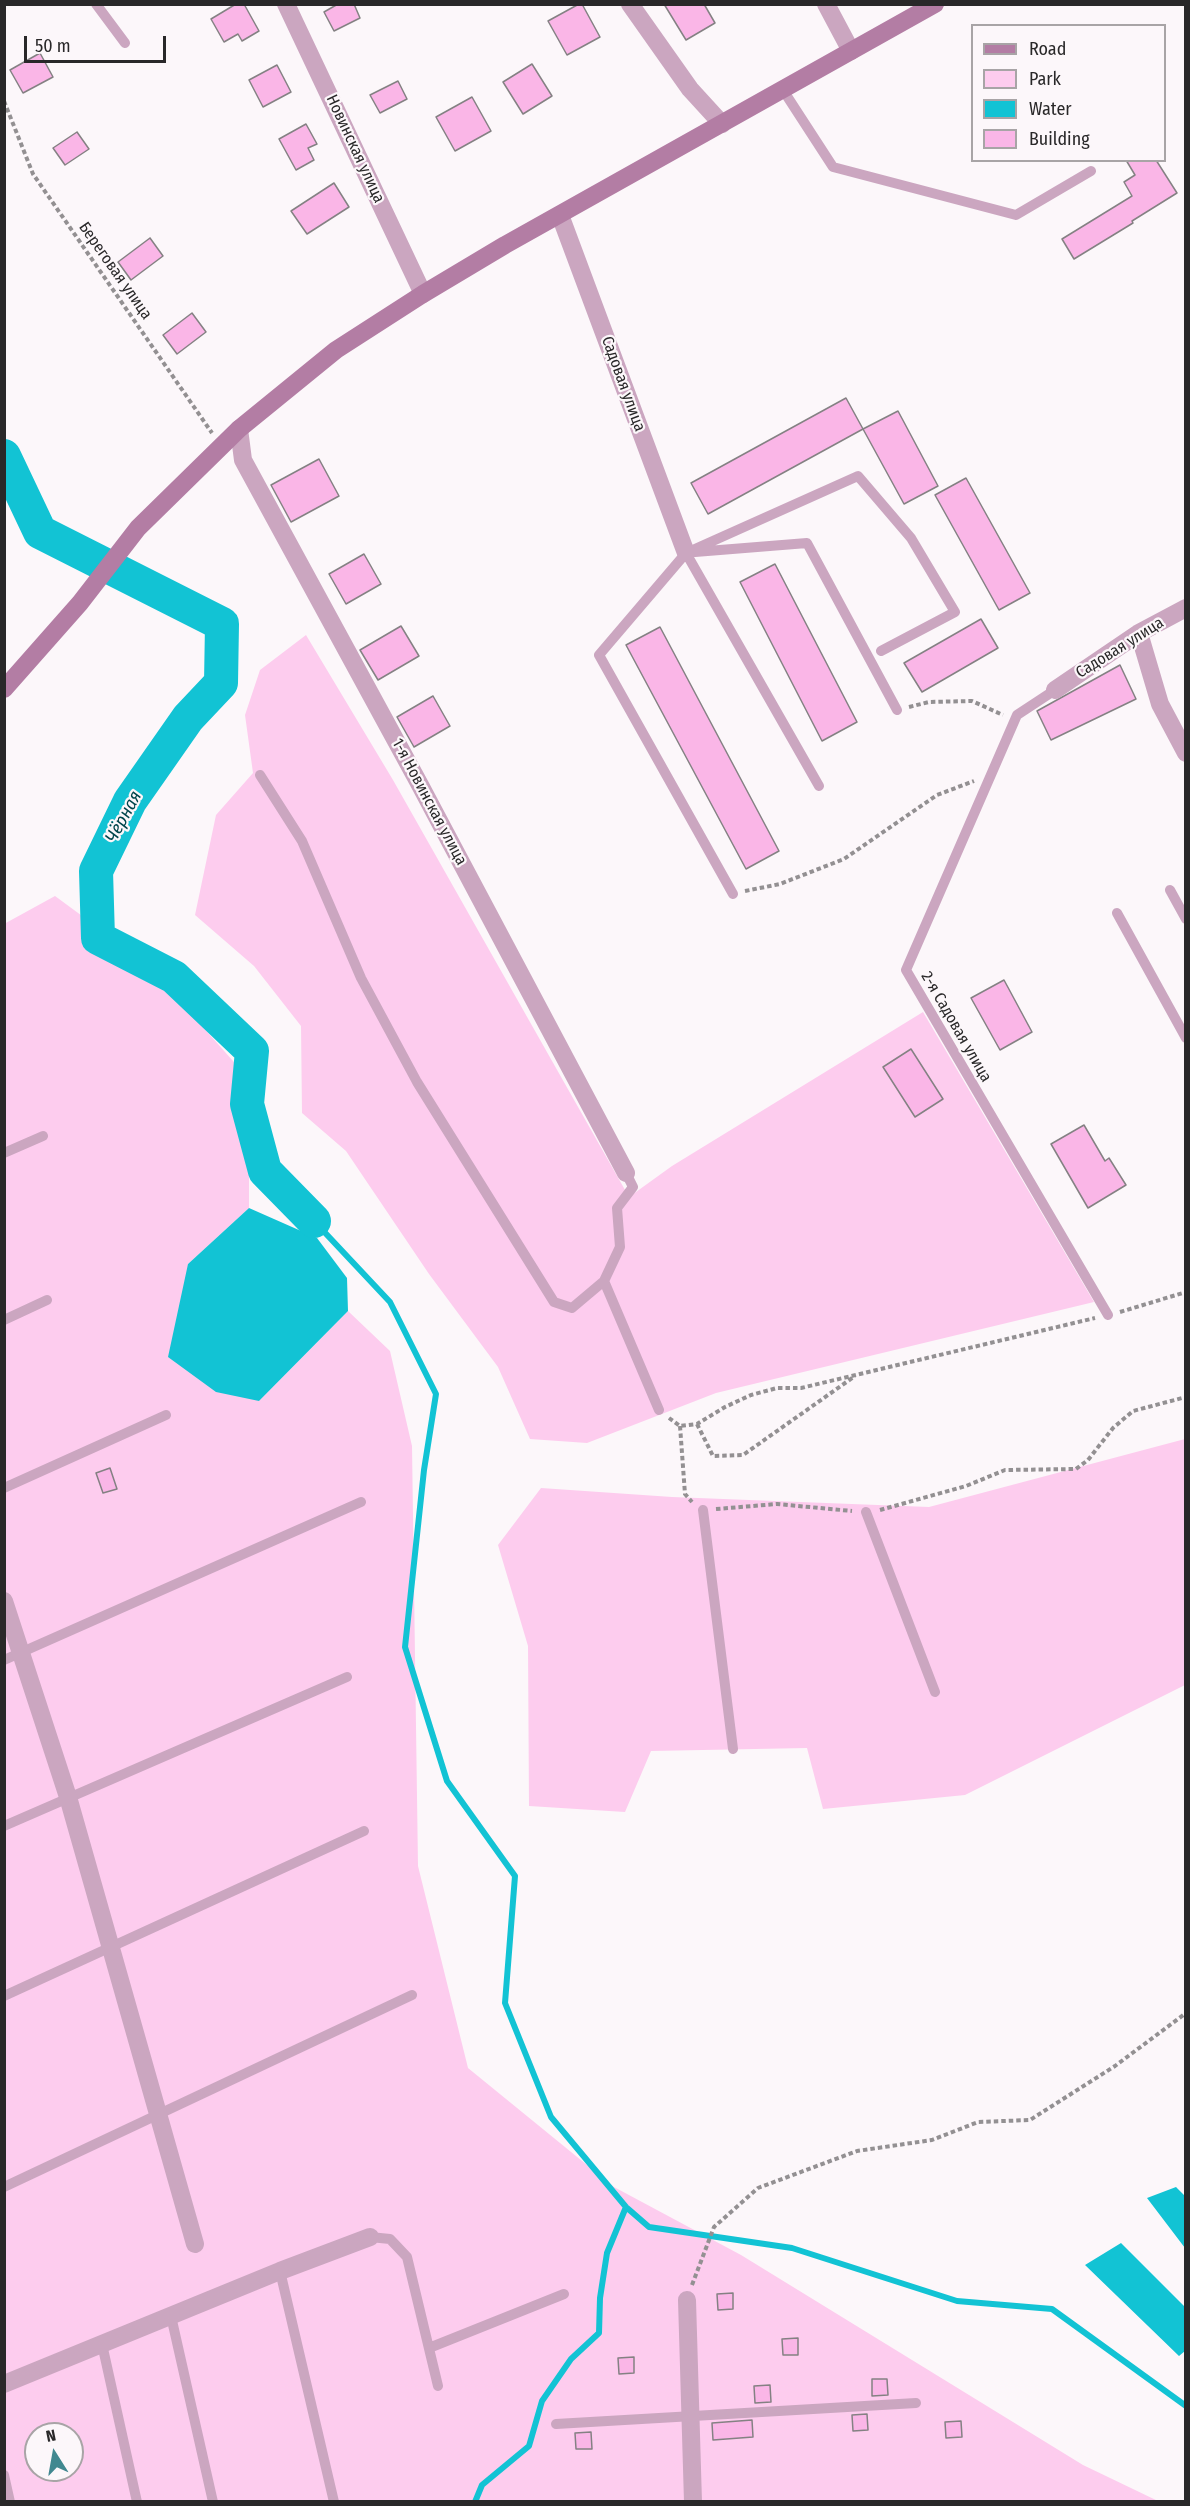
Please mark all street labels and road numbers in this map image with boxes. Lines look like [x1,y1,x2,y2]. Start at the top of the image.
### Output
street label: Новинская улица [322,92,388,206]
street label: Береговая улица [74,219,156,323]
street label: Садовая улица [597,334,649,434]
street label: Садовая улица [1073,613,1167,683]
street label: 1-я Новинская улица [388,735,470,869]
street label: 2-я Садовая улица [917,968,995,1086]

